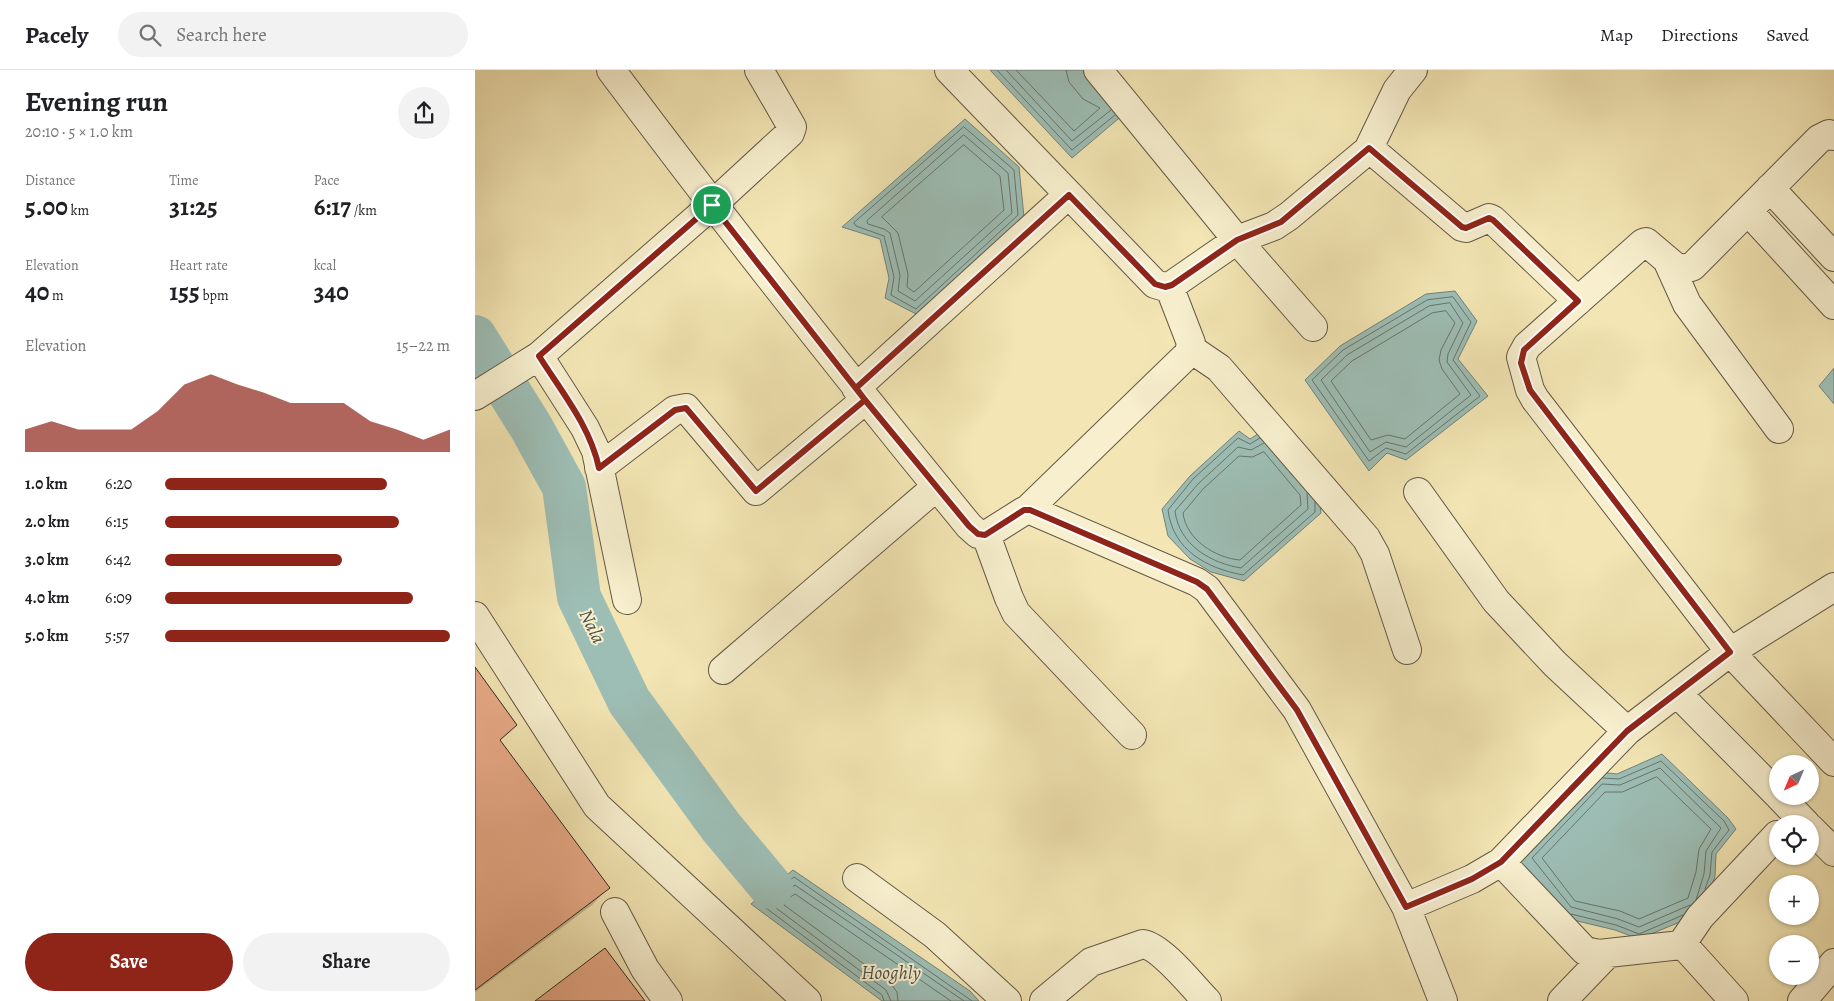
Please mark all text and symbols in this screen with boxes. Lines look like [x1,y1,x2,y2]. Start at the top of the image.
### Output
search box [118,12,468,57]
text: Pacely [25,19,88,51]
icon: search [136,21,164,49]
text: Search here [176,22,267,48]
text: Map [1600,23,1633,47]
text: Directions [1661,23,1738,47]
text: Saved [1766,23,1809,47]
text: Evening run [25,83,168,121]
button: share [398,87,450,139]
text: 20:10 · 5 × 1.0 km [25,121,133,143]
text: Distance [25,171,75,190]
text: Time [169,171,198,190]
text: Pace [314,171,340,190]
pin [691,184,733,226]
text: 5.00 [25,190,68,224]
text: 31:25 [169,190,218,224]
text: 6:17 [314,190,351,224]
icon: arrive [698,191,726,219]
text: km [68,201,89,220]
text: /km [351,201,377,220]
text: Elevation [25,256,79,275]
text: Heart rate [169,256,228,275]
text: kcal [314,256,336,275]
text: 40 [25,275,49,309]
text: 155 [169,275,200,309]
text: 340 [314,275,349,309]
text: m [49,286,64,305]
text: bpm [200,286,229,305]
text: Elevation [25,335,86,357]
text: 15–22 m [396,335,450,357]
text: 1.0 km [25,473,68,495]
text: 6:20 [105,473,132,495]
text: 2.0 km [25,511,70,533]
text: 6:15 [105,511,129,533]
text: 3.0 km [25,549,69,571]
text: 6:42 [105,549,131,571]
text: 4.0 km [25,587,69,609]
text: 6:09 [105,587,132,609]
water label: Nala [573,605,612,648]
text: 5.0 km [25,625,69,647]
text: 5:57 [105,625,129,647]
north arrow [1769,755,1819,805]
map controls [1769,755,1819,985]
button: locate [1769,815,1819,865]
button: + [1769,875,1819,925]
button: Save [25,933,233,991]
button: Share [243,933,450,991]
button: − [1769,935,1819,985]
water label: Hooghly [861,960,921,986]

